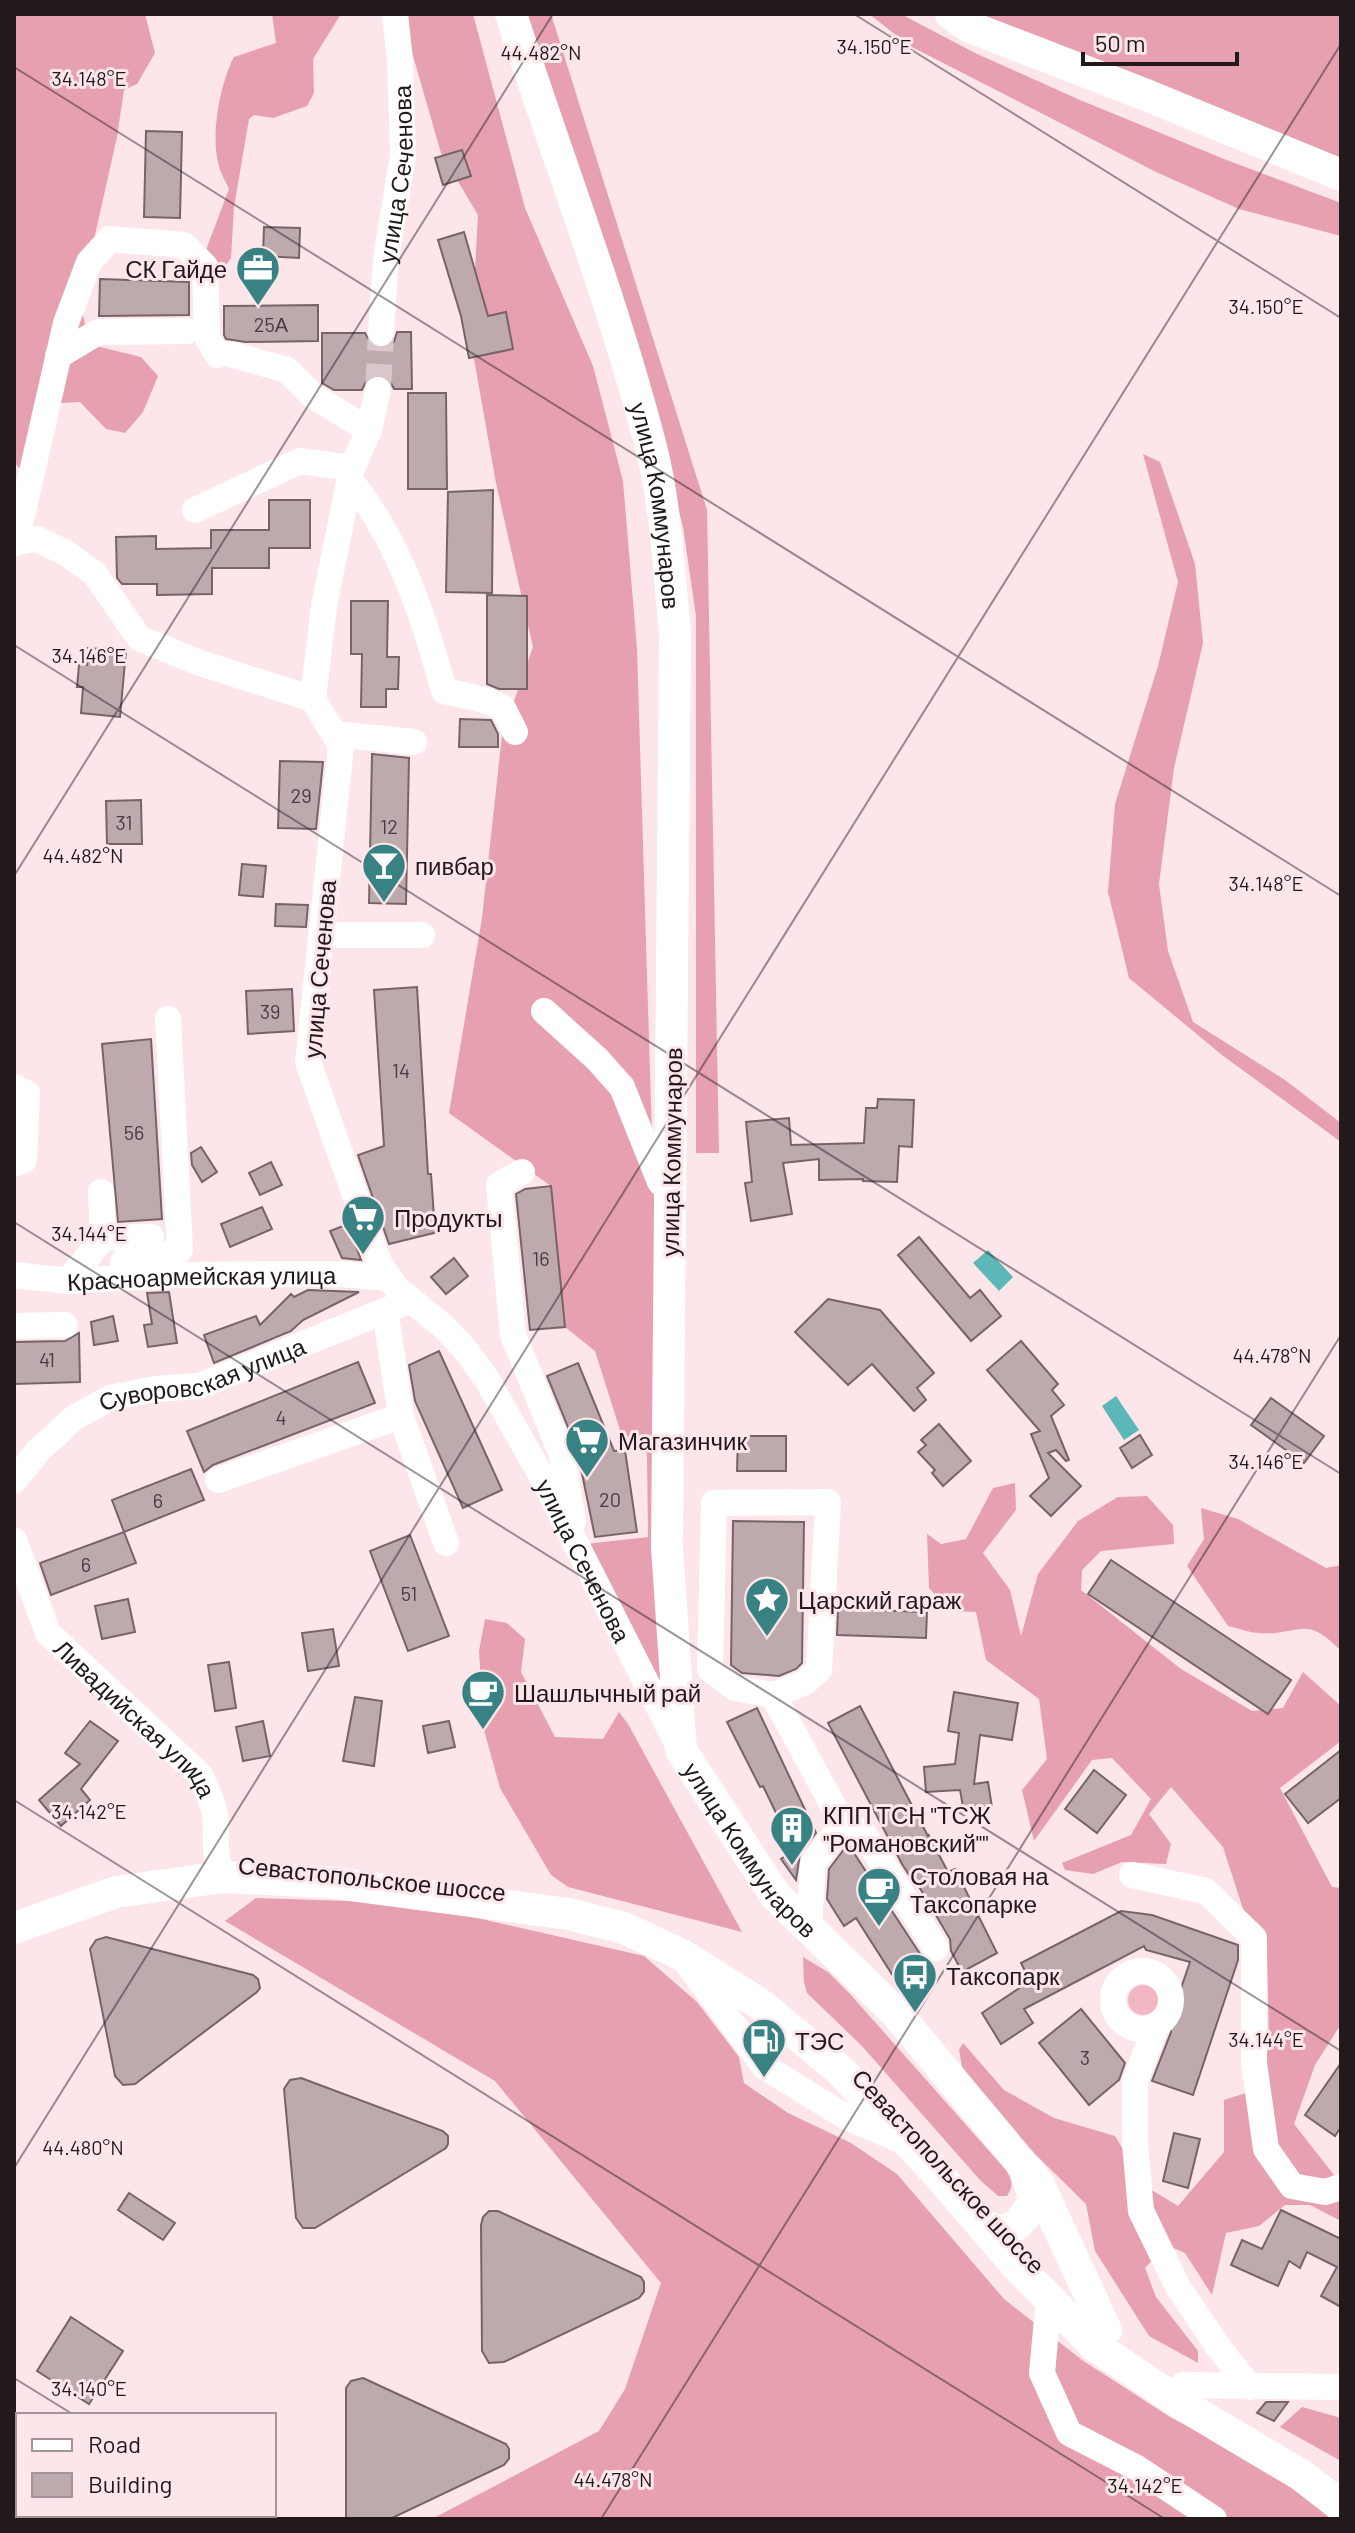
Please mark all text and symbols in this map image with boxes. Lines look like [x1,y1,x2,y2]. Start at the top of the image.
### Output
scale bar [1083,16,1237,66]
text: 50 m [1095,28,1146,57]
text: 34.150°E [836,34,912,58]
text: 44.482°N [501,40,581,64]
text: 34.148°E [51,66,127,90]
street label: улица Сеченова [371,84,418,265]
office icon: СК Гайде [234,244,282,307]
place label: СК Гайде [125,254,227,283]
text: 34.150°E [1228,294,1304,318]
house number: 25А [254,312,289,336]
street label: улица Коммунаров [625,399,687,610]
text: 34.146°E [52,643,126,667]
house number: 29 [290,783,312,807]
house number: 31 [115,810,133,834]
house number: 12 [380,814,398,838]
bar icon: пивбар [360,841,408,904]
text: 44.482°N [43,843,123,867]
place label: пивбар [415,851,494,880]
text: 34.148°E [1228,871,1304,895]
street label: улица Сеченова [297,878,341,1059]
house number: 39 [260,999,280,1023]
street label: улица Коммунаров [655,1047,687,1257]
house number: 14 [392,1058,410,1082]
house number: 56 [124,1120,144,1144]
supermarket icon: Продукты [339,1193,387,1256]
place label: Продукты [394,1203,502,1232]
text: 34.144°E [51,1221,127,1245]
house number: 16 [532,1246,550,1270]
street label: Красноармейская улица [66,1260,337,1296]
street label: Суворовская улица [93,1330,310,1416]
text: 44.478°N [1232,1343,1312,1367]
house number: 41 [39,1347,55,1371]
house number: 4 [275,1405,287,1429]
supermarket icon: Магазинчик [563,1416,611,1479]
place label: Магазинчик [618,1426,747,1455]
text: 34.146°E [1229,1449,1303,1473]
street label: улица Сеченова [531,1474,638,1647]
house number: 20 [599,1487,621,1511]
house number: 6 [153,1488,163,1512]
house number: 6 [81,1552,91,1576]
place icon: Царский гараж [743,1575,791,1638]
house number: 51 [401,1581,417,1605]
place label: Царский гараж [798,1585,961,1614]
street label: Ливадийская улица [49,1633,223,1802]
cafe icon: Шашлычный рай [459,1668,507,1731]
place label: Шашлычный рай [514,1678,701,1707]
street label: улица Коммунаров [678,1756,823,1943]
text: 34.142°E [51,1799,127,1823]
place label: КПП ТСН "ТСЖ "Романовский"" [823,1800,991,1857]
building icon: КПП ТСН "ТСЖ "Романовский"" [768,1804,816,1867]
street label: Севастопольское шоссе [237,1850,507,1906]
place label: Столовая на Таксопарке [910,1861,1049,1918]
cafe icon: Столовая на Таксопарке [855,1865,903,1928]
bus stop icon: Таксопарк [891,1951,939,2014]
place label: Таксопарк [946,1961,1060,1990]
fuel station icon: ТЭС [740,2016,788,2079]
place label: ТЭС [795,2026,844,2055]
text: 34.144°E [1228,2027,1304,2051]
house number: 3 [1080,2045,1090,2069]
street label: Севастопольское шоссе [847,2063,1051,2279]
text: 44.480°N [42,2135,124,2159]
text: 34.140°E [51,2376,127,2400]
legend [16,2413,276,2517]
text: Road [88,2429,141,2458]
text: 44.478°N [573,2467,653,2491]
text: Building [88,2469,172,2498]
text: 34.142°E [1107,2473,1183,2497]

